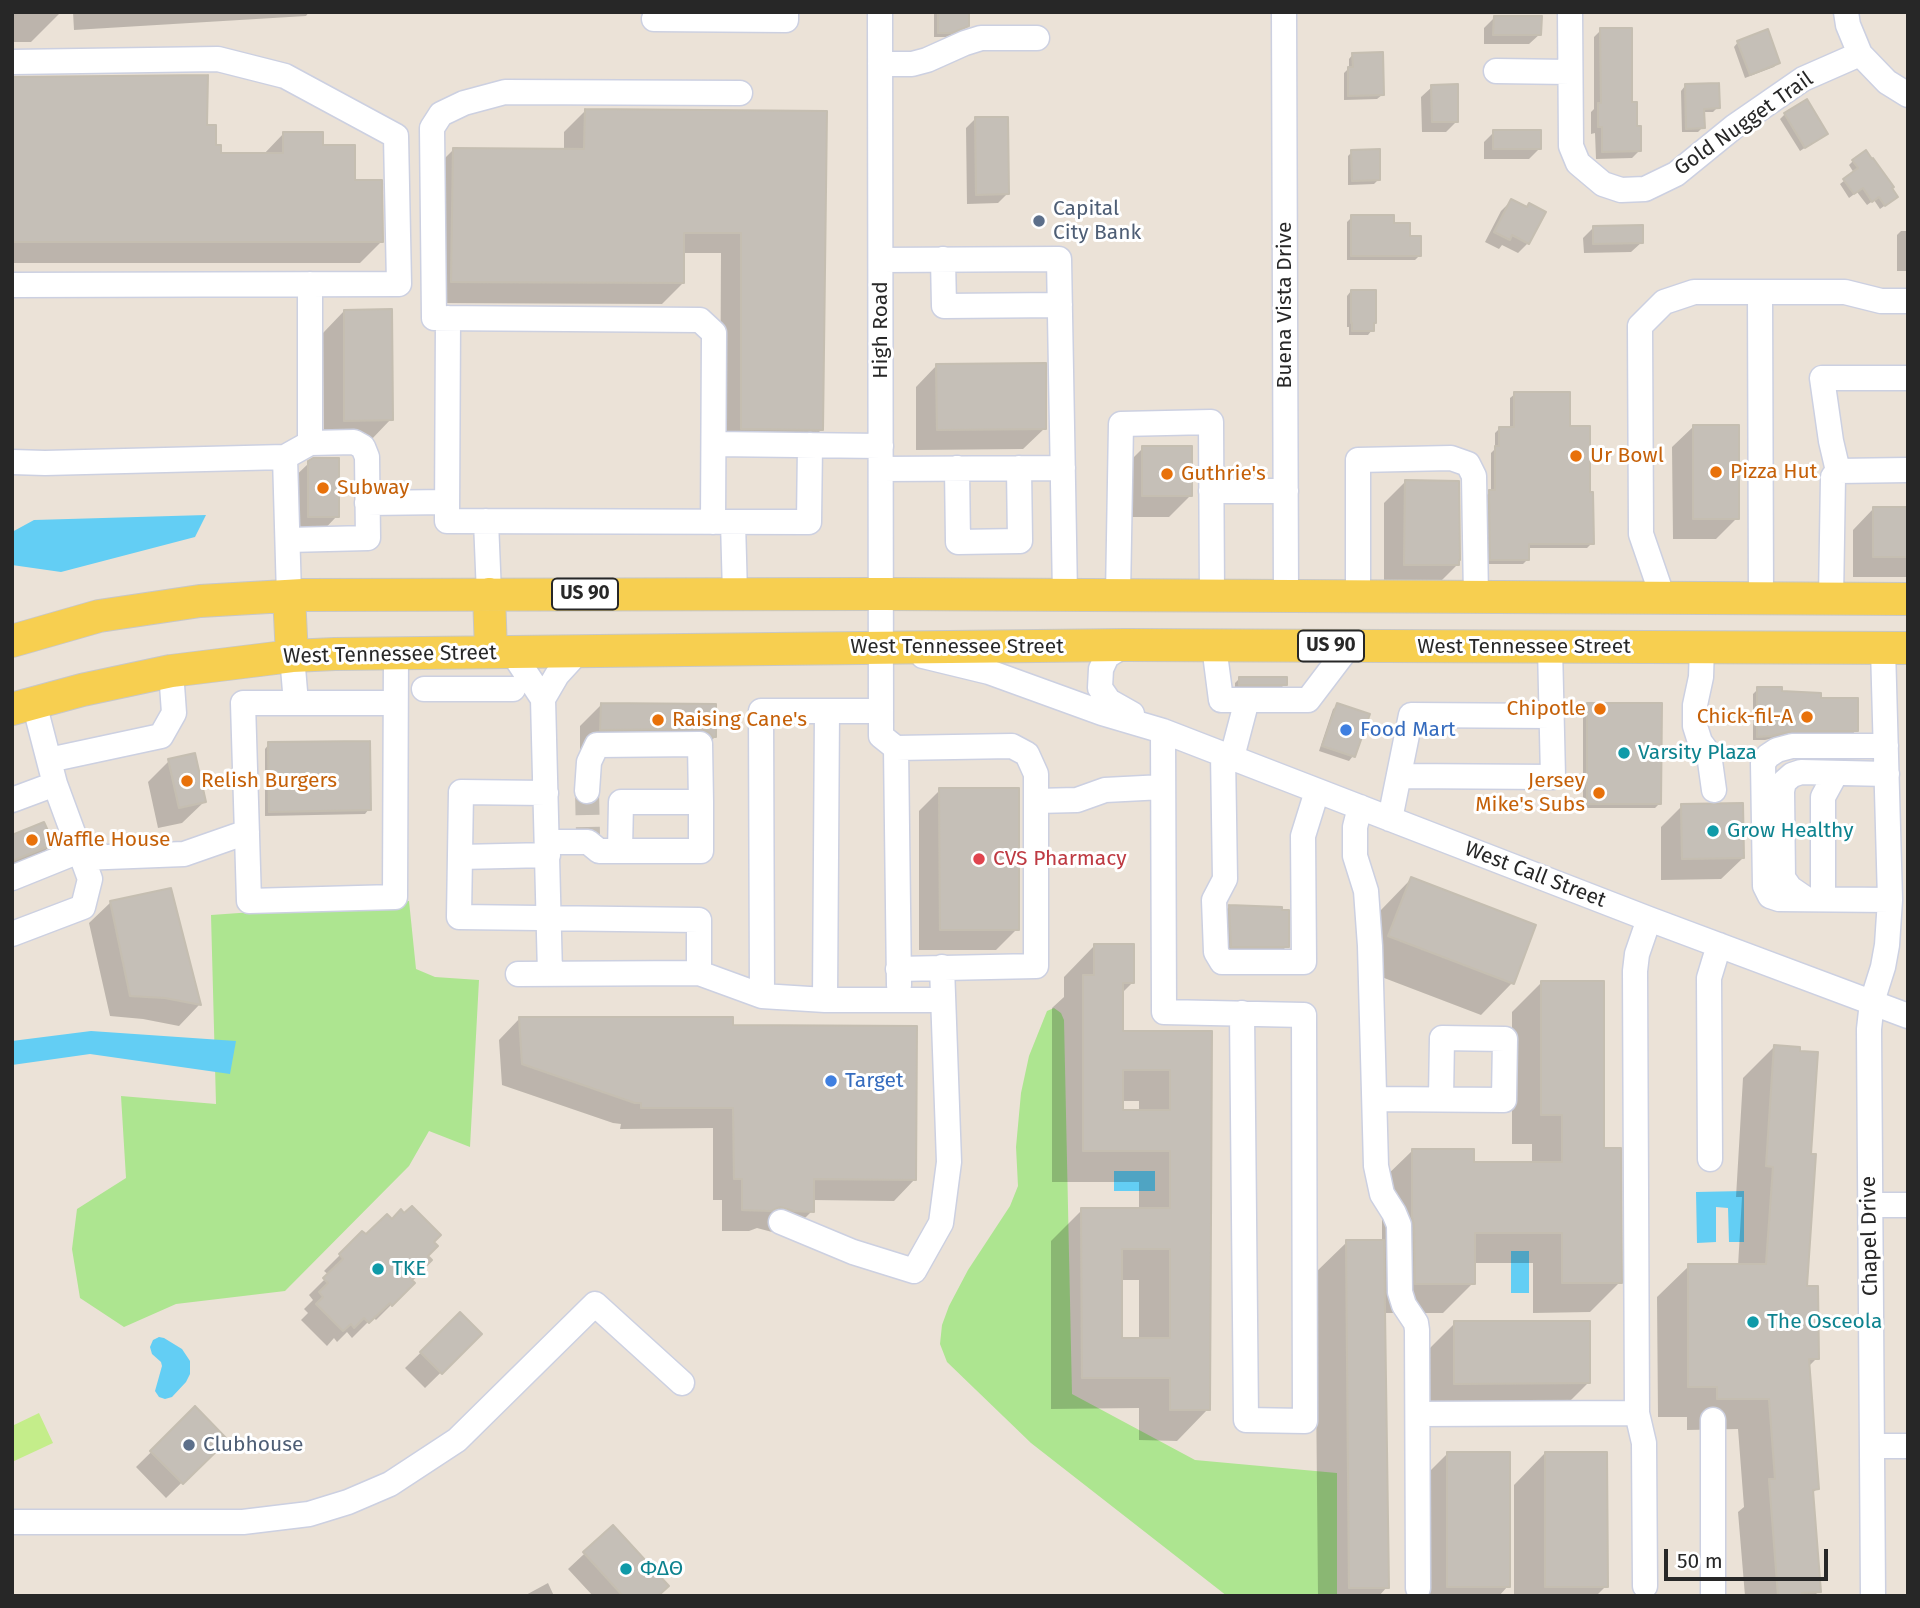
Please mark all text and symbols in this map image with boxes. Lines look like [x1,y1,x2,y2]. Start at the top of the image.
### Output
street label: Gold Nugget Trail [1670,67,1818,181]
place label: Capital City Bank [1053,196,1141,246]
marker: Capital City Bank [1031,213,1047,229]
street label: Buena Vista Drive [1272,222,1298,388]
street label: High Road [868,281,894,379]
place label: Ur Bowl [1590,443,1664,469]
marker: Ur Bowl [1568,448,1584,464]
place label: Pizza Hut [1730,459,1817,485]
place label: Guthrie's [1181,461,1266,487]
marker: Pizza Hut [1708,464,1724,480]
marker: Guthrie's [1159,466,1175,482]
place label: Subway [337,475,409,501]
marker: Subway [315,480,331,496]
road number: US 90 [552,579,618,610]
road number: US 90 [1298,631,1364,662]
street label: West Tennessee Street [850,634,1064,660]
street label: West Tennessee Street [1417,634,1631,660]
street label: West Tennessee Street [283,641,497,669]
place label: Chipotle [1507,696,1586,722]
marker: Chipotle [1592,701,1608,717]
place label: Chick-fil-A [1697,704,1793,730]
place label: Raising Cane's [672,707,807,733]
marker: Chick-fil-A [1799,709,1815,725]
marker: Raising Cane's [650,712,666,728]
place label: Food Mart [1360,717,1456,743]
marker: Food Mart [1338,722,1354,738]
place label: Varsity Plaza [1638,740,1757,766]
marker: Varsity Plaza [1616,745,1632,761]
place label: Relish Burgers [201,768,337,794]
place label: Jersey Mike's Subs [1475,768,1585,818]
marker: Relish Burgers [179,773,195,789]
marker: Jersey Mike's Subs [1591,785,1607,801]
place label: Grow Healthy [1727,818,1854,844]
marker: Grow Healthy [1705,823,1721,839]
place label: Waffle House [46,827,171,853]
marker: Waffle House [24,832,40,848]
street label: West Call Street [1461,837,1609,913]
place label: CVS Pharmacy [993,846,1127,872]
marker: CVS Pharmacy [971,851,987,867]
place label: Target [845,1068,904,1094]
marker: Target [823,1073,839,1089]
street label: Chapel Drive [1856,1176,1884,1296]
place label: TKE [392,1256,426,1282]
marker: TKE [370,1261,386,1277]
place label: The Osceola [1767,1309,1882,1335]
marker: The Osceola [1745,1314,1761,1330]
place label: Clubhouse [203,1432,303,1458]
marker: Clubhouse [181,1437,197,1453]
scale bar [1668,1534,1832,1578]
text: 50 m [1677,1548,1723,1574]
place label: ΦΔΘ [640,1556,683,1582]
marker: ΦΔΘ [618,1561,634,1577]

